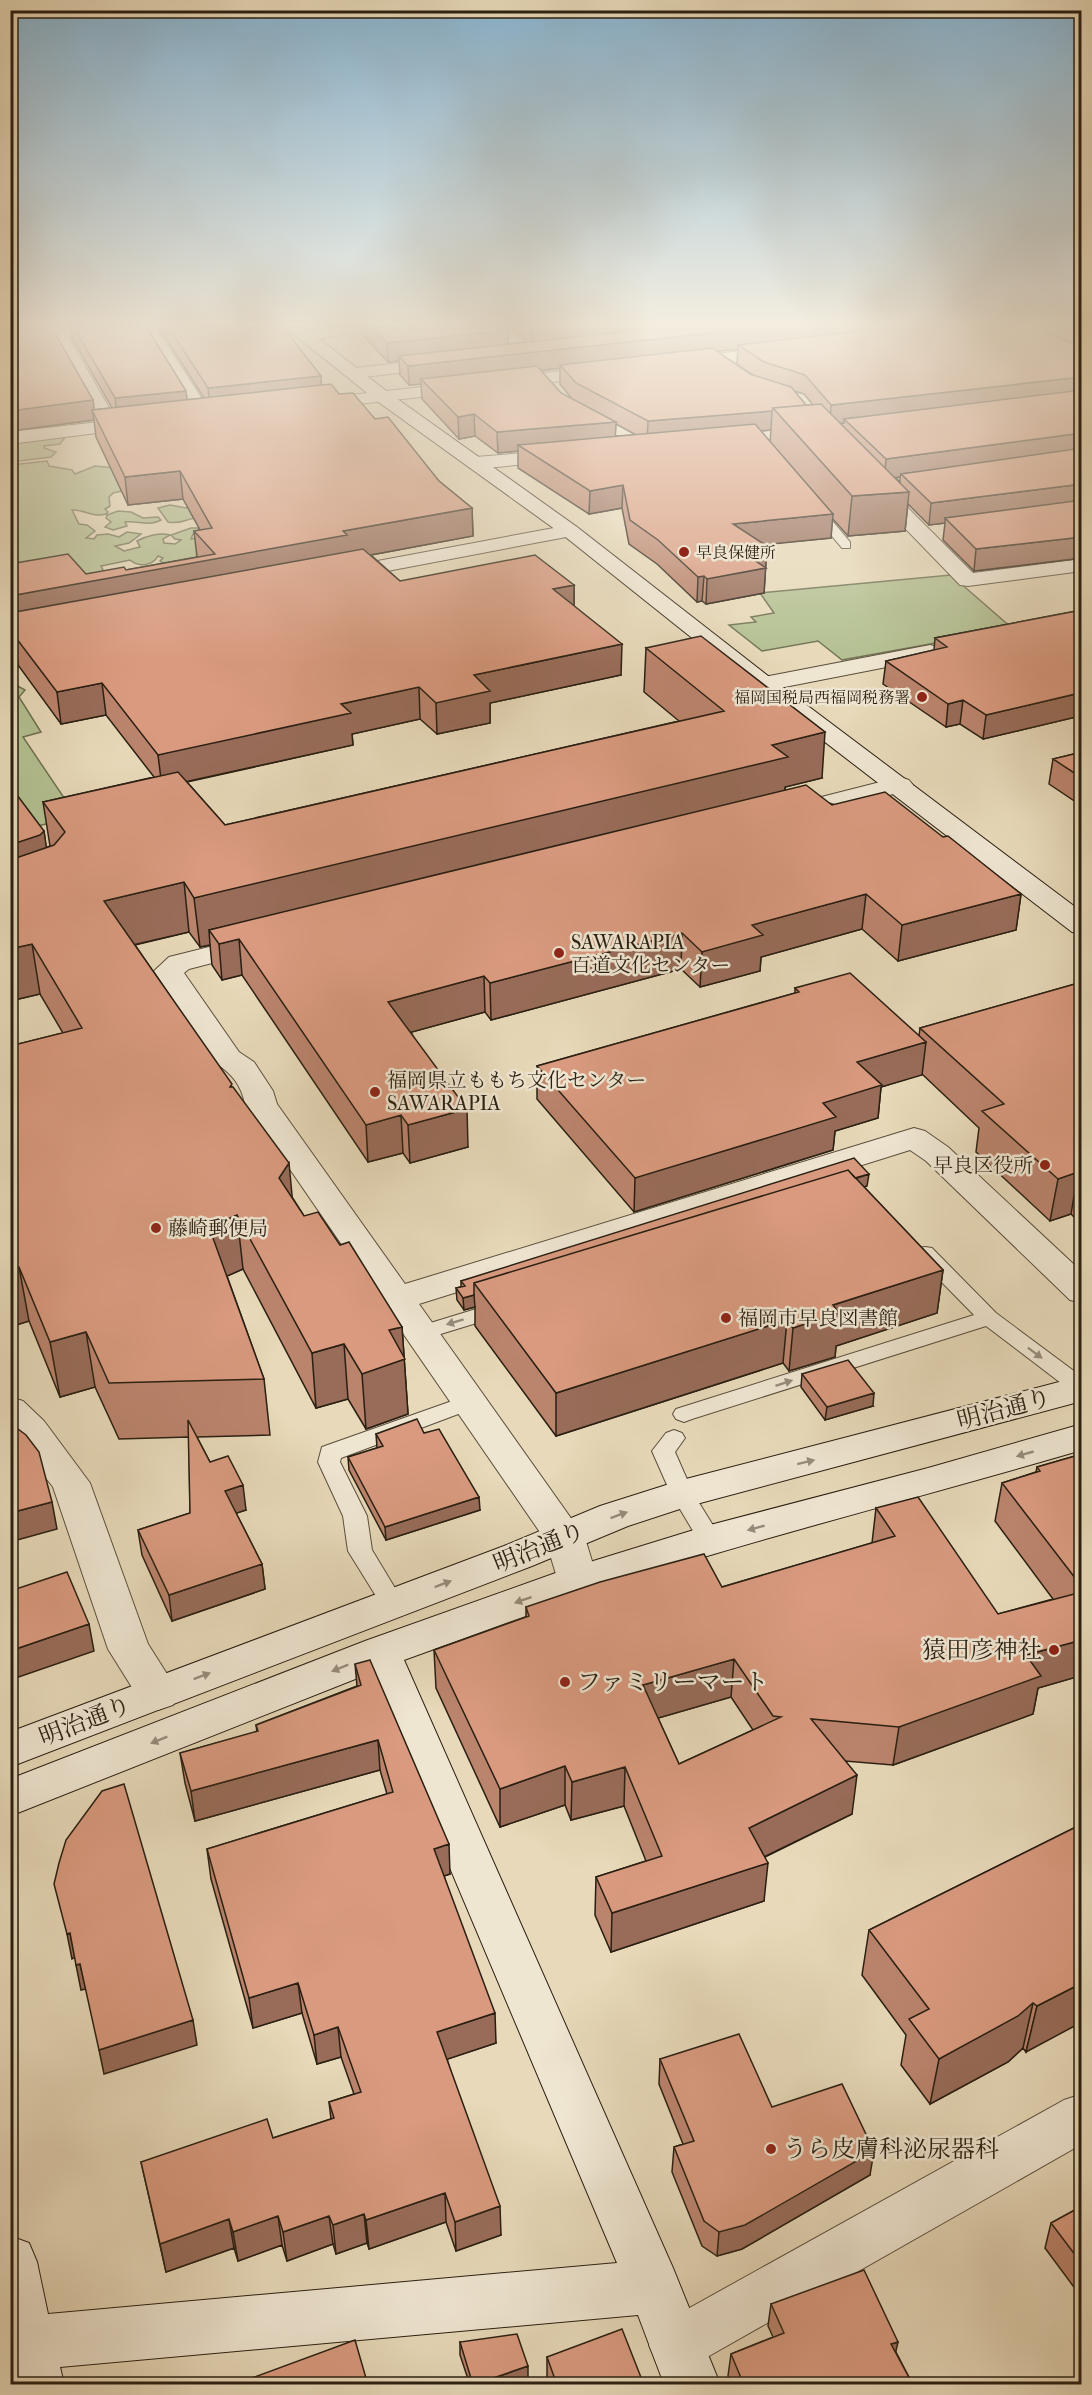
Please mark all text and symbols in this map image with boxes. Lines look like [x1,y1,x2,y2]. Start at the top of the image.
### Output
place label: 早良保健所 [696,543,776,562]
marker: 早良保健所 [677,545,691,559]
place label: 福岡国税局西福岡税務署 [734,688,910,707]
marker: 福岡国税局西福岡税務署 [915,690,929,704]
place label: SAWARAPIA 百道文化センター [571,931,730,977]
marker: SAWARAPIA 百道文化センター [552,946,566,960]
place label: 福岡県立ももち文化センター SAWARAPIA [387,1069,646,1115]
marker: 福岡県立ももち文化センター SAWARAPIA [368,1085,382,1099]
place label: 早良区役所 [933,1154,1033,1177]
marker: 早良区役所 [1038,1158,1052,1172]
place label: 藤崎郵便局 [168,1217,268,1240]
marker: 藤崎郵便局 [149,1221,163,1235]
place label: 福岡市早良図書館 [738,1307,898,1330]
marker: 福岡市早良図書館 [719,1311,733,1325]
one-way arrow [446,1318,464,1327]
one-way arrow [1027,1347,1043,1359]
one-way arrow [775,1378,793,1387]
street label: 明治通り [954,1383,1054,1435]
one-way arrow [1016,1449,1034,1459]
one-way arrow [797,1457,815,1466]
one-way arrow [610,1509,628,1519]
street label: 明治通り [489,1516,589,1578]
one-way arrow [747,1523,765,1533]
one-way arrow [434,1578,452,1588]
one-way arrow [514,1596,532,1605]
place label: 猿田彦神社 [922,1636,1042,1664]
marker: 猿田彦神社 [1047,1643,1061,1657]
one-way arrow [330,1663,348,1673]
place label: ファミリーマート [577,1668,769,1696]
one-way arrow [194,1671,212,1681]
marker: ファミリーマート [558,1675,572,1689]
street label: 明治通り [35,1691,135,1751]
one-way arrow [149,1735,167,1745]
place label: うら皮膚科泌尿器科 [783,2135,999,2163]
marker: うら皮膚科泌尿器科 [764,2142,778,2156]

